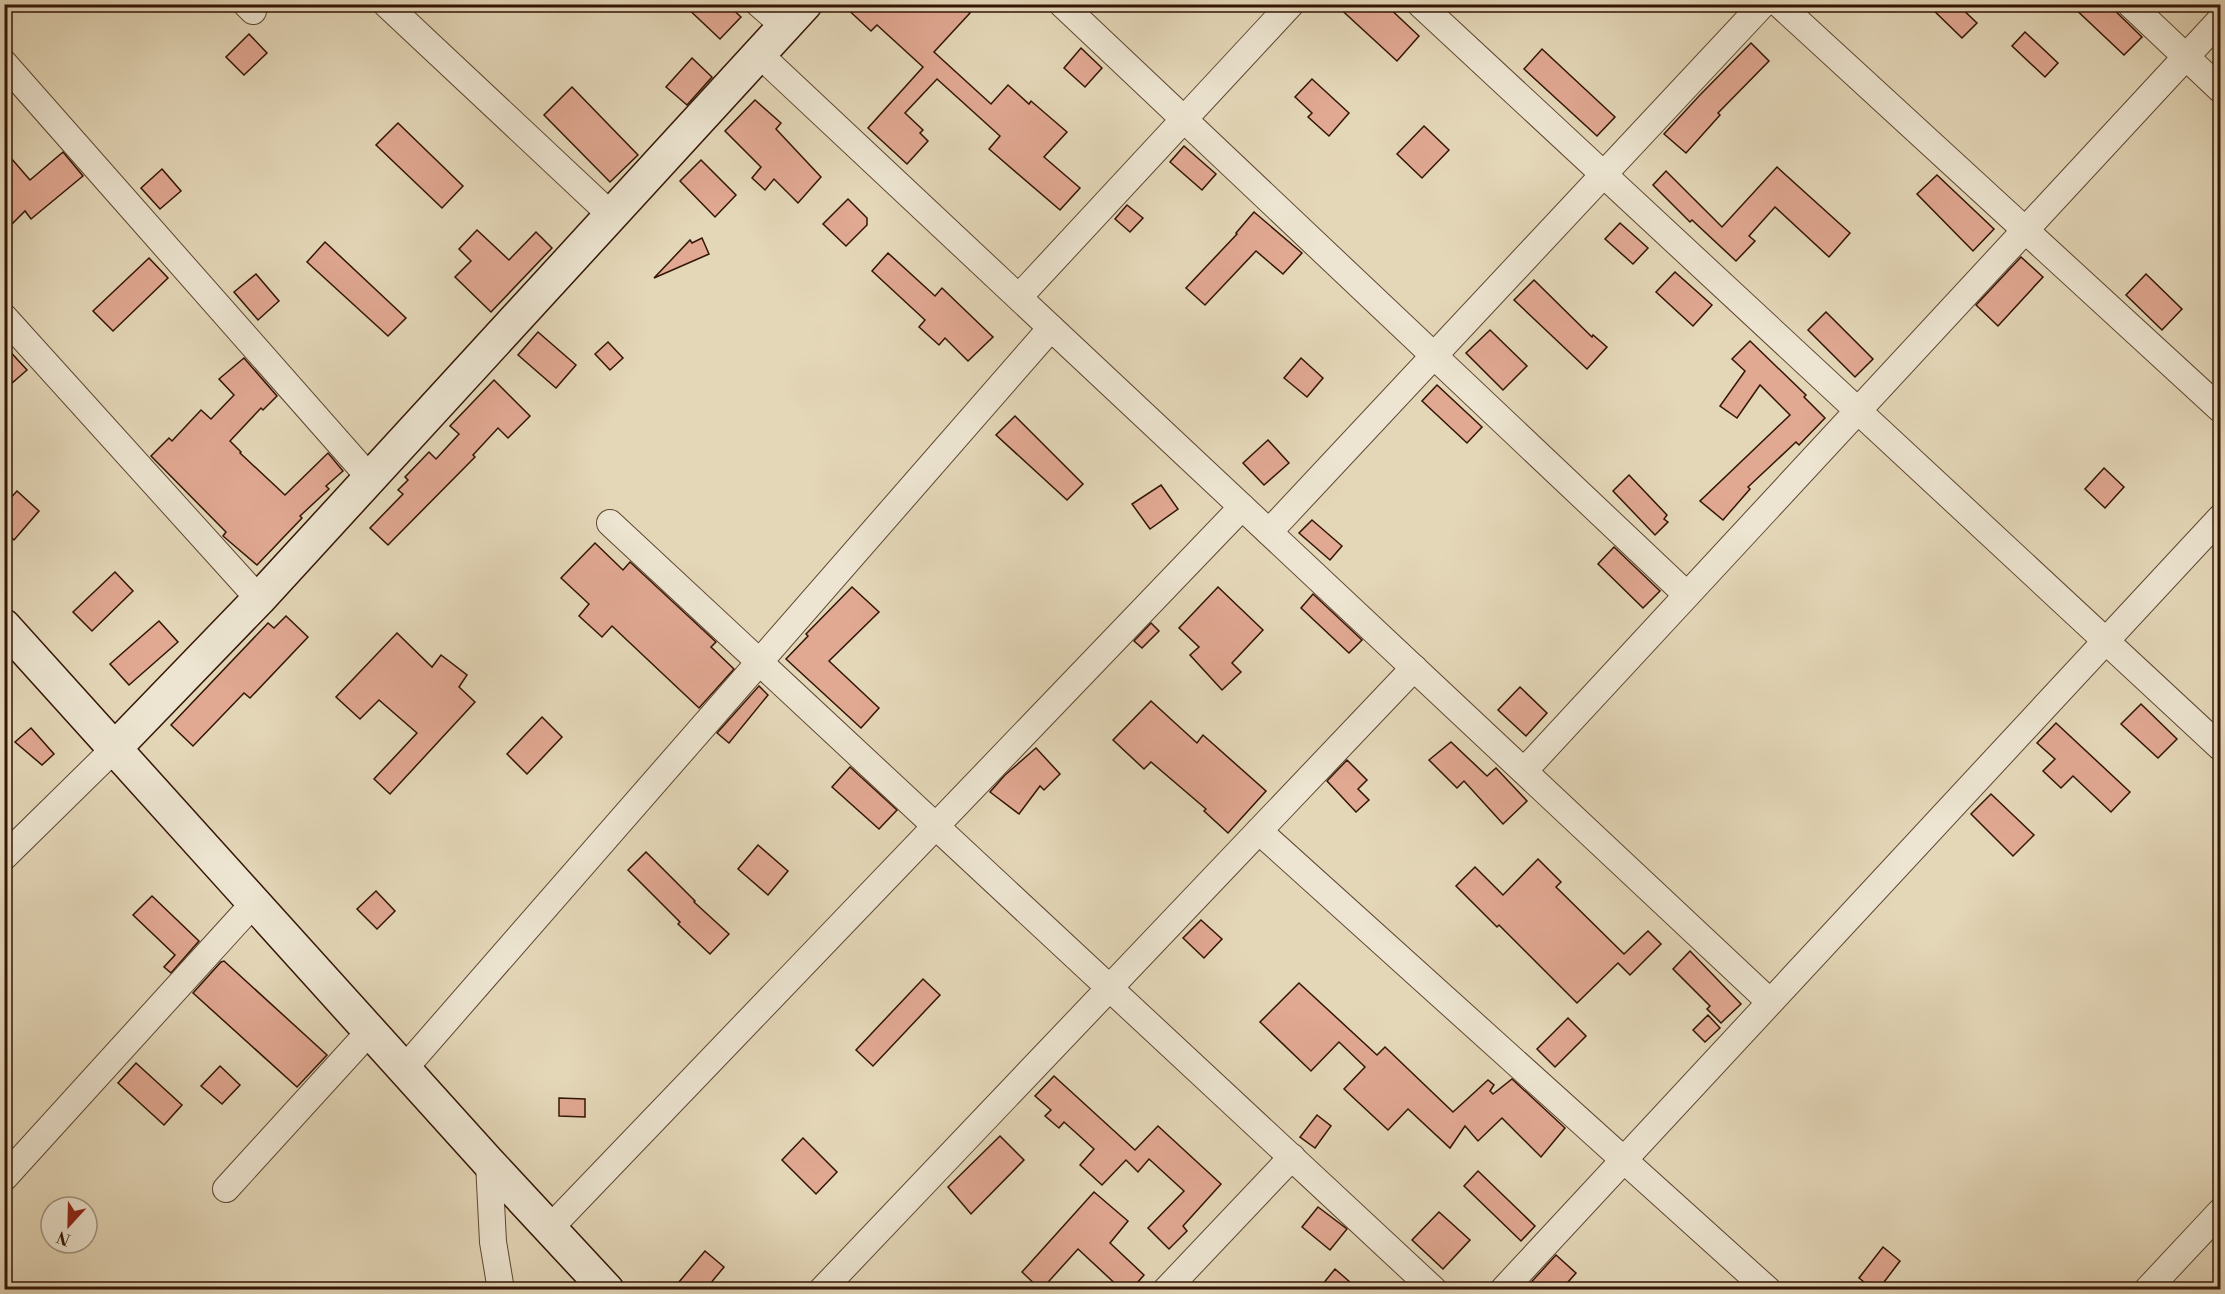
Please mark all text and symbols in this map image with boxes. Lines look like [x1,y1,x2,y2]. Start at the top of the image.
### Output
north arrow [39,1195,99,1255]
text: N [54,1226,73,1250]

